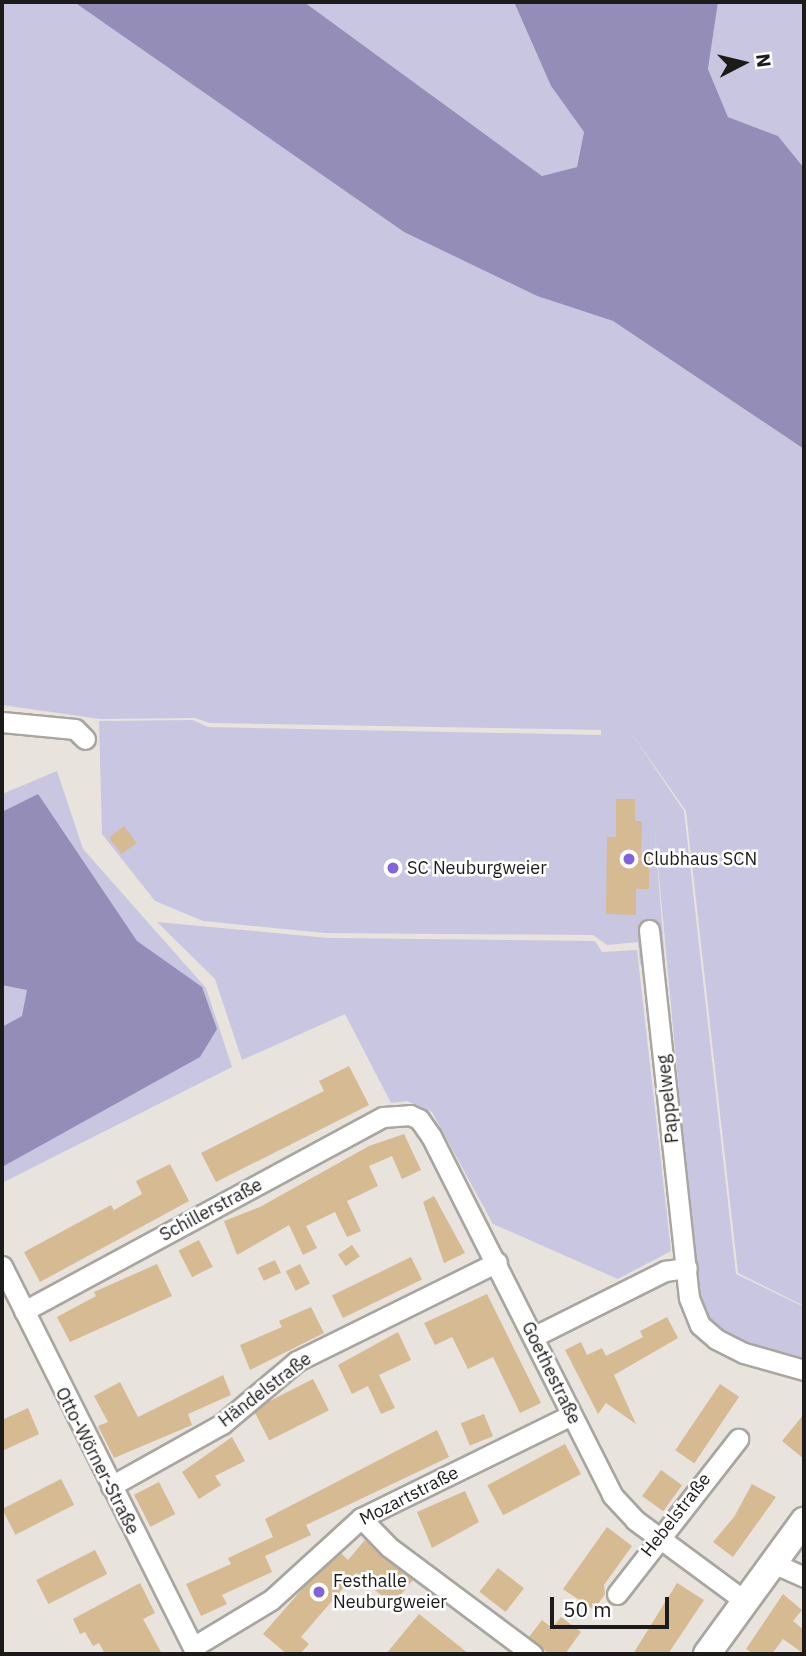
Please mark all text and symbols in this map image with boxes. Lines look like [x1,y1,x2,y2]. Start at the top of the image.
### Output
north arrow [708,28,778,98]
text: N [751,52,777,69]
place label: Clubhaus SCN [643,848,757,870]
marker: Clubhaus SCN [621,851,637,867]
place label: SC Neuburgweier [407,857,547,879]
marker: SC Neuburgweier [385,860,401,876]
street label: Pappelweg [653,1054,683,1144]
street label: Schillerstraße [156,1174,266,1246]
street label: Goethestraße [517,1318,585,1428]
street label: Händelstraße [214,1348,316,1432]
street label: Otto-Wörner-Straße [51,1384,143,1538]
street label: Mozartstraße [356,1462,462,1530]
street label: Hebelstraße [637,1469,715,1561]
place label: Festhalle Neuburgweier [333,1571,447,1614]
scale bar [554,1582,673,1626]
marker: Festhalle Neuburgweier [311,1584,327,1600]
text: 50 m [563,1595,612,1623]

